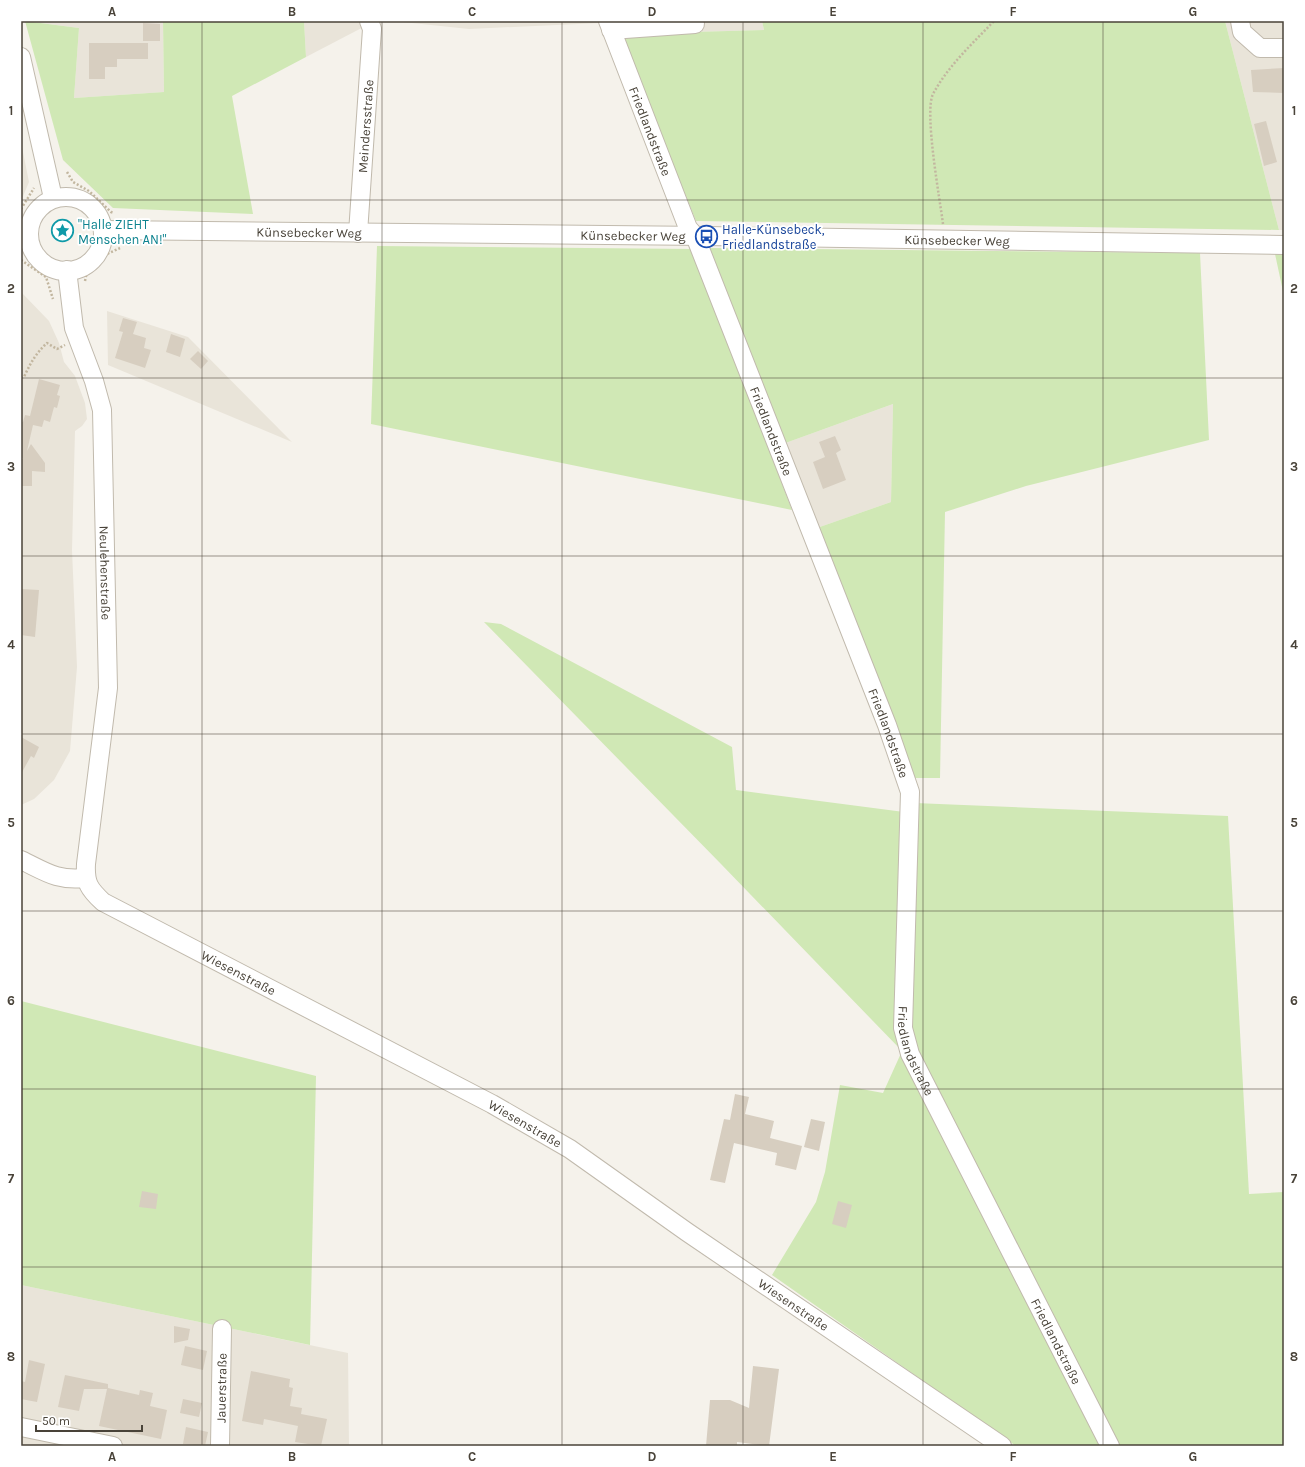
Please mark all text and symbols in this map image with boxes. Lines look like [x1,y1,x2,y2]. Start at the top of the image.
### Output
text: A [108,4,116,19]
text: B [288,4,296,19]
text: C [468,4,476,19]
text: D [648,4,657,19]
text: E [829,4,837,19]
text: F [1009,4,1017,19]
text: G [1189,4,1197,19]
street label: Meindersstraße [355,79,376,173]
street label: Friedlandstraße [627,84,675,178]
text: 1 [9,103,13,118]
text: 1 [1292,103,1296,118]
place label: "Halle ZIEHT Menschen AN!" [78,217,166,247]
place icon: "Halle ZIEHT Menschen AN!" [50,218,76,244]
place label: Halle-Künsebeck, Friedlandstraße [722,222,825,252]
bus stop icon: Halle-Künsebeck, Friedlandstraße [694,223,720,249]
street label: Künsebecker Weg [256,224,362,240]
street label: Künsebecker Weg [580,227,686,243]
street label: Künsebecker Weg [904,232,1010,248]
text: 2 [7,281,15,296]
text: 2 [1290,281,1298,296]
street label: Friedlandstraße [747,384,796,478]
text: 3 [7,459,15,474]
text: 3 [1290,459,1298,474]
street label: Neulehenstraße [97,525,114,621]
text: 4 [7,637,15,652]
text: 4 [1290,637,1298,652]
street label: Friedlandstraße [866,686,912,780]
text: 5 [7,815,15,830]
text: 5 [1290,815,1298,830]
street label: Wiesenstraße [199,947,279,998]
text: 6 [7,993,15,1008]
text: 6 [1290,993,1298,1008]
street label: Friedlandstraße [895,1006,937,1098]
street label: Wiesenstraße [486,1096,565,1150]
text: 7 [8,1171,15,1186]
text: 7 [1291,1171,1298,1186]
street label: Wiesenstraße [756,1275,832,1334]
street label: Friedlandstraße [1028,1296,1085,1387]
text: 8 [7,1349,15,1364]
text: 8 [1290,1349,1298,1364]
street label: Jauerstraße [213,1353,229,1423]
scale bar [36,1407,142,1433]
text: 50 m [42,1414,70,1428]
text: A [108,1449,116,1464]
text: B [288,1449,296,1464]
text: C [468,1449,476,1464]
text: D [648,1449,657,1464]
text: E [829,1449,837,1464]
text: F [1009,1449,1017,1464]
text: G [1189,1449,1197,1464]

